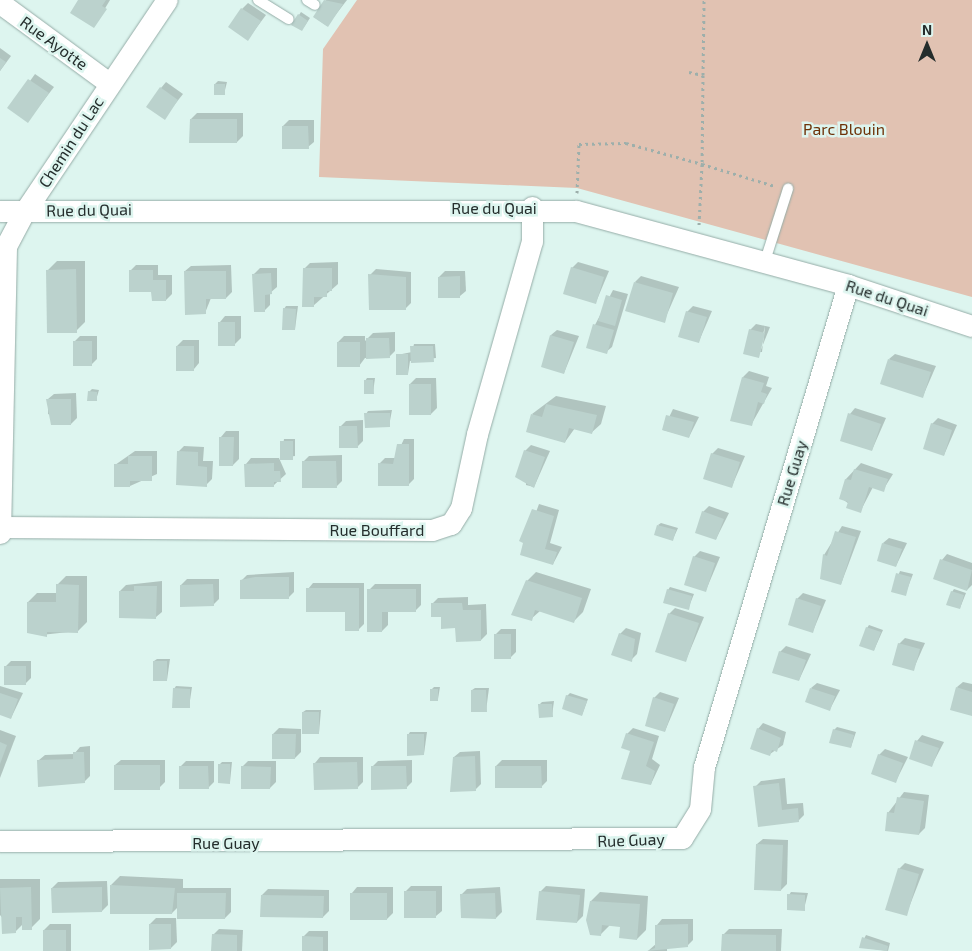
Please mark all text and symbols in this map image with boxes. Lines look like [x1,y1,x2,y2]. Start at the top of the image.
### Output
street label: Rue Ayotte [16,12,92,74]
north arrow [902,20,952,70]
text: N [922,21,932,38]
street label: Chemin du Lac [34,93,108,191]
park label: Parc Blouin [803,119,885,139]
street label: Rue du Quai [451,198,537,218]
street label: Rue du Quai [46,200,132,220]
street label: Rue du Quai [843,276,931,320]
street label: Rue Guay [773,438,811,508]
street label: Rue Bouffard [330,520,424,540]
street label: Rue Guay [597,829,665,851]
street label: Rue Guay [192,833,260,853]

